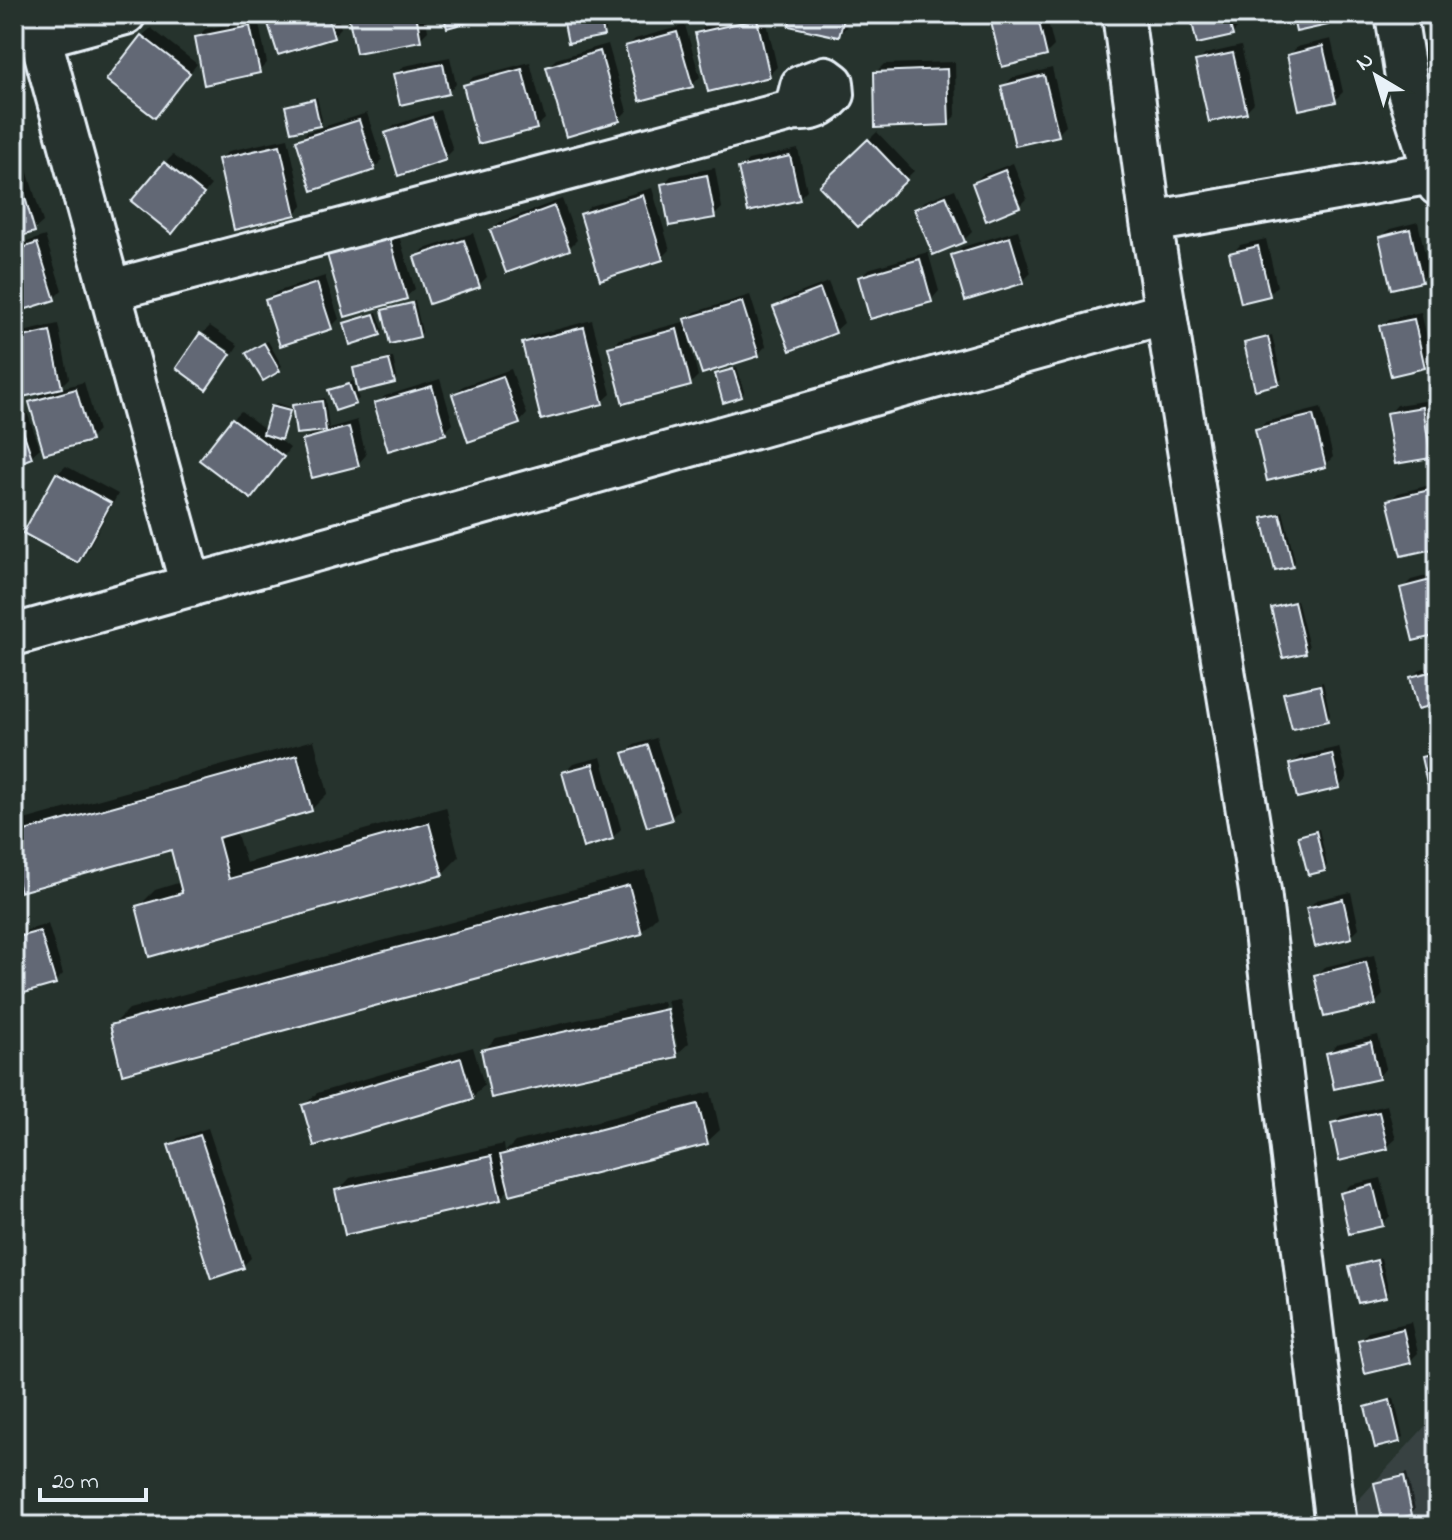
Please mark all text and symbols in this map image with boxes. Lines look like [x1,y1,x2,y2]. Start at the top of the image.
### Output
north arrow [1336,36,1416,116]
text: N [1350,45,1381,80]
scale bar [40,1452,146,1502]
text: 20 m [52,1465,99,1500]

